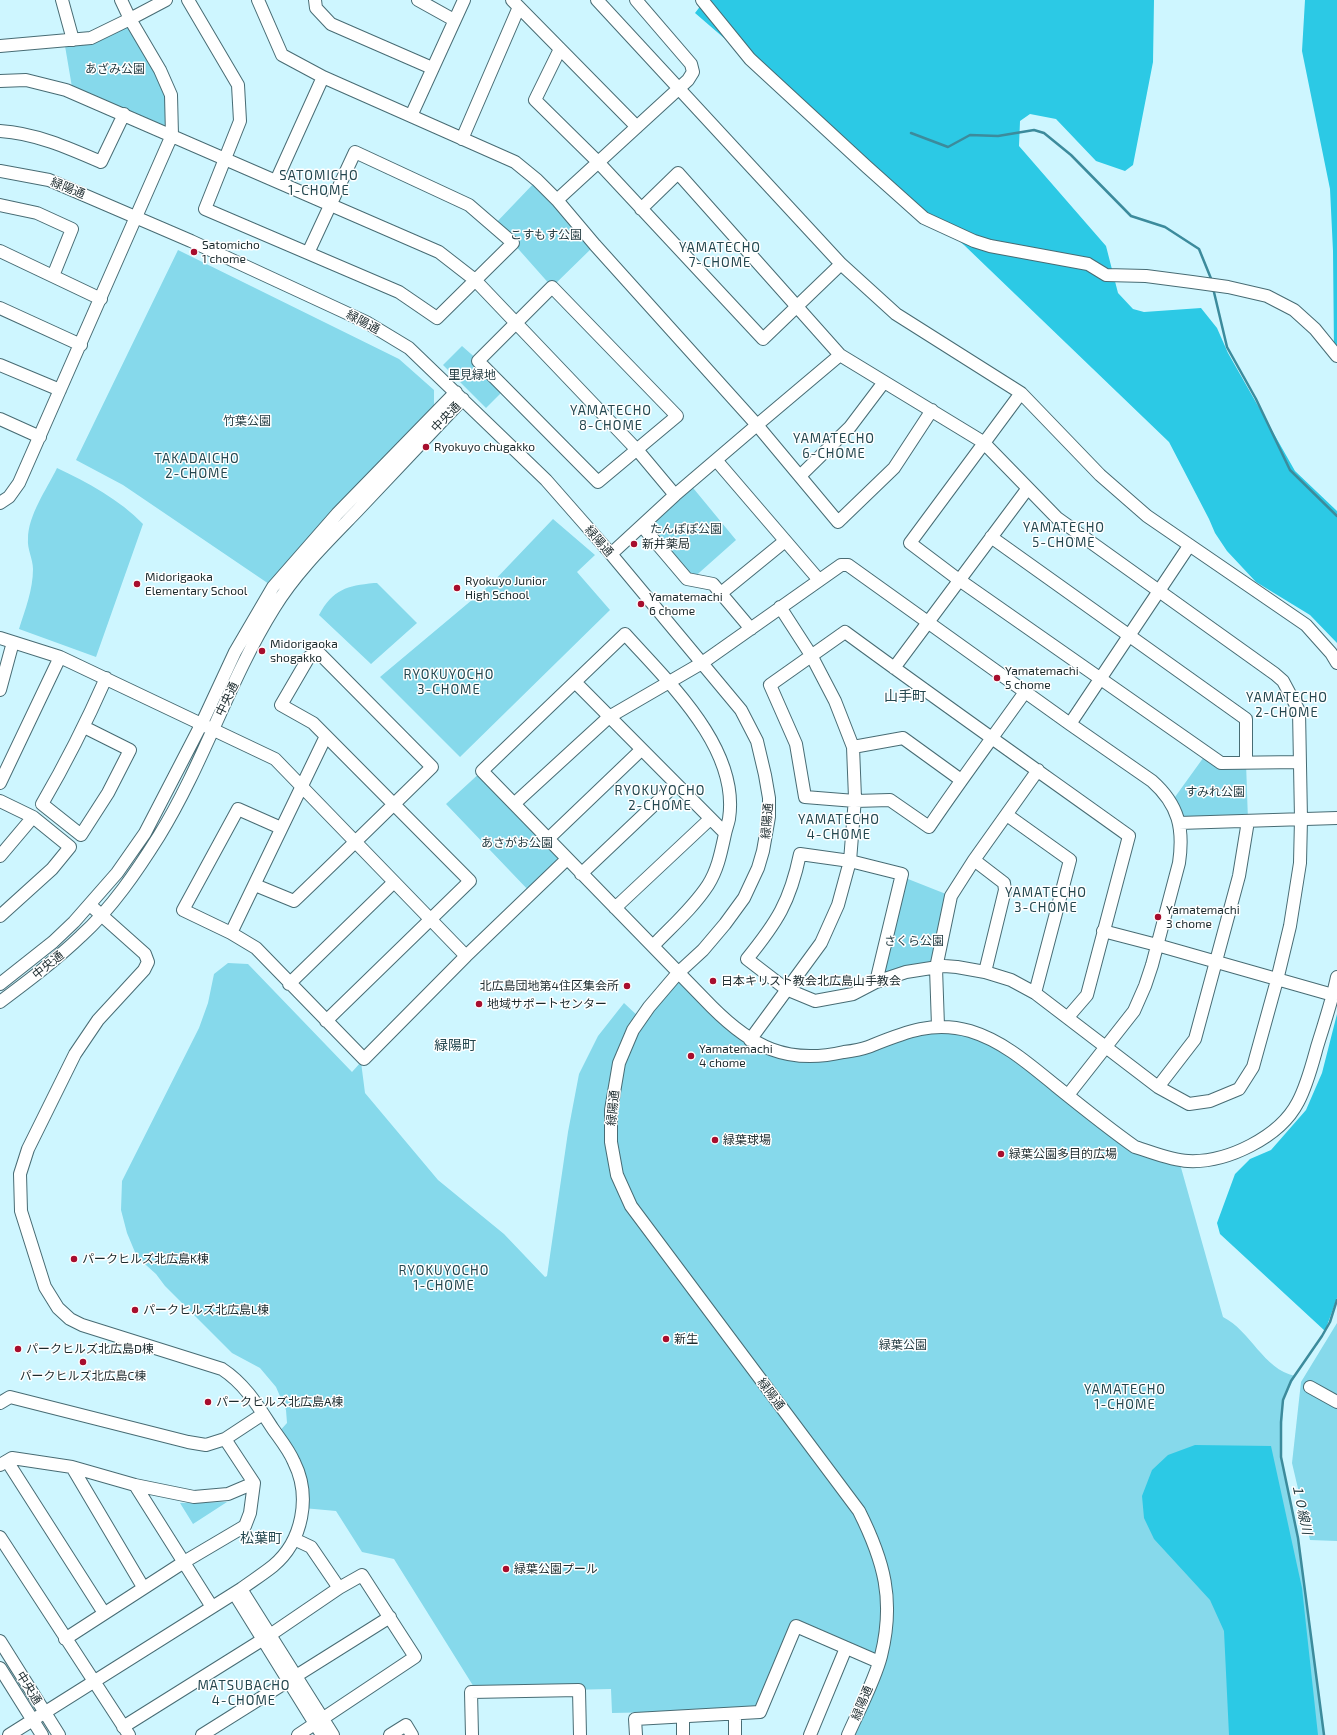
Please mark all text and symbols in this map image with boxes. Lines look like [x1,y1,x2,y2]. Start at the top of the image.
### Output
park label: あざみ公園 [85,62,145,76]
district label: SATOMICHO 1-CHOME [279,168,359,199]
street label: 緑陽通 [49,175,87,201]
park label: こすもす公園 [510,228,582,242]
place label: Satomicho 1 chome [202,238,260,266]
district label: YAMATECHO 7-CHOME [679,240,761,271]
marker: Satomicho 1 chome [189,247,199,257]
street label: 緑陽通 [344,307,382,337]
park label: 里見緑地 [448,368,496,382]
street label: 中央通 [428,399,464,435]
district label: YAMATECHO 8-CHOME [570,403,652,434]
park label: 竹葉公園 [223,414,271,428]
district label: YAMATECHO 6-CHOME [793,431,875,462]
place label: Ryokuyo chugakko [434,440,535,454]
marker: Ryokuyo chugakko [421,442,431,452]
district label: TAKADAICHO 2-CHOME [154,451,240,482]
district label: YAMATECHO 5-CHOME [1023,520,1105,551]
park label: たんぽぽ公園 [650,522,722,536]
street label: 緑陽通 [582,523,616,559]
place label: 新井薬局 [642,537,690,551]
marker: 新井薬局 [629,539,639,549]
place label: Midorigaoka Elementary School [145,570,247,598]
place label: Ryokuyo Junior High School [465,574,547,602]
marker: Midorigaoka Elementary School [132,579,142,589]
marker: Ryokuyo Junior High School [452,583,462,593]
place label: Yamatemachi 6 chome [649,590,723,618]
marker: Yamatemachi 6 chome [636,599,646,609]
place label: Midorigaoka shogakko [270,637,338,665]
marker: Midorigaoka shogakko [257,646,267,656]
place label: Yamatemachi 5 chome [1005,664,1079,692]
district label: RYOKUYOCHO 3-CHOME [404,667,494,698]
marker: Yamatemachi 5 chome [992,673,1002,683]
street label: 中央通 [213,680,241,718]
district label: 山手町 [884,688,926,704]
district label: YAMATECHO 2-CHOME [1246,690,1328,721]
district label: RYOKUYOCHO 2-CHOME [615,783,705,814]
park label: すみれ公園 [1185,785,1245,799]
street label: 緑陽通 [758,802,776,840]
district label: YAMATECHO 4-CHOME [798,812,880,843]
park label: あさがお公園 [481,836,553,850]
district label: YAMATECHO 3-CHOME [1005,885,1087,916]
place label: Yamatemachi 3 chome [1166,903,1240,931]
marker: Yamatemachi 3 chome [1153,912,1163,922]
park label: さくら公園 [884,934,944,948]
street label: 中央通 [29,948,67,982]
place label: 日本キリスト教会北広島山手教会 [721,974,901,988]
marker: 日本キリスト教会北広島山手教会 [708,976,718,986]
place label: 北広島団地第4住区集会所 [480,979,619,993]
marker: 北広島団地第4住区集会所 [622,981,632,991]
place label: 地域サポートセンター [487,997,607,1011]
marker: 地域サポートセンター [474,999,484,1009]
district label: 緑陽町 [434,1037,476,1053]
place label: Yamatemachi 4 chome [699,1042,773,1070]
marker: Yamatemachi 4 chome [686,1051,696,1061]
street label: 緑陽通 [604,1089,622,1127]
place label: 緑葉球場 [723,1133,771,1147]
marker: 緑葉球場 [710,1135,720,1145]
place label: 緑葉公園多目的広場 [1009,1147,1117,1161]
marker: 緑葉公園多目的広場 [996,1149,1006,1159]
place label: パークヒルズ北広島K棟 [82,1252,209,1266]
marker: パークヒルズ北広島K棟 [69,1254,79,1264]
district label: RYOKUYOCHO 1-CHOME [399,1263,489,1294]
place label: パークヒルズ北広島L棟 [143,1303,269,1317]
marker: パークヒルズ北広島L棟 [130,1305,140,1315]
place label: 新生 [674,1332,698,1346]
marker: 新生 [661,1334,671,1344]
park label: 緑葉公園 [879,1338,927,1352]
place label: パークヒルズ北広島D棟 [26,1342,154,1356]
marker: パークヒルズ北広島D棟 [13,1344,23,1354]
marker: パークヒルズ北広島C棟 [78,1357,88,1367]
place label: パークヒルズ北広島C棟 [20,1369,146,1383]
street label: 緑陽通 [754,1375,788,1413]
district label: YAMATECHO 1-CHOME [1084,1382,1166,1413]
place label: パークヒルズ北広島A棟 [216,1395,343,1409]
marker: パークヒルズ北広島A棟 [203,1397,213,1407]
water label: １０線川 [1289,1482,1315,1536]
district label: 松葉町 [240,1530,282,1546]
place label: 緑葉公園プール [514,1562,598,1576]
marker: 緑葉公園プール [501,1564,511,1574]
street label: 中央通 [13,1669,45,1707]
district label: MATSUBACHO 4-CHOME [197,1678,291,1709]
street label: 緑陽通 [848,1684,876,1722]

